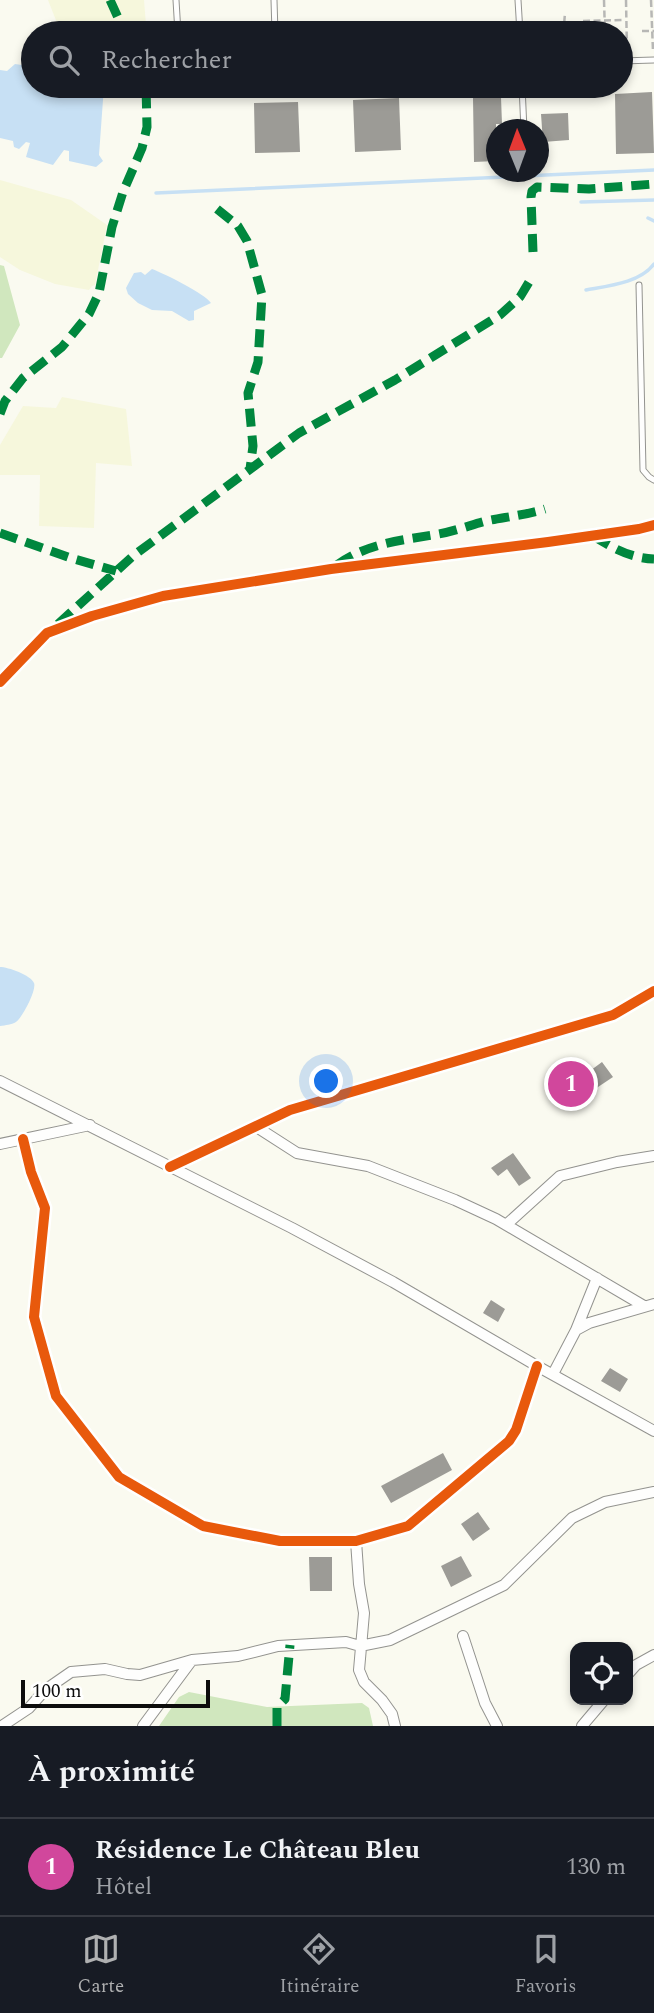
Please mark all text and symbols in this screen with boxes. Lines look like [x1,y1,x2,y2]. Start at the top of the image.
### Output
search box [21,21,633,98]
text: Rechercher [101,40,232,80]
icon: search [45,41,83,79]
north arrow [486,119,549,182]
pin: 1 [548,1058,594,1110]
your location [309,1064,343,1098]
map controls [570,1642,633,1705]
button: locate [570,1642,633,1705]
scale bar [21,1677,210,1709]
text: 100 m [32,1677,82,1706]
text: À proximité [28,1749,195,1795]
text: Résidence Le Château Bleu [95,1830,420,1870]
text: 1 [45,1850,57,1885]
text: 130 m [566,1850,626,1885]
text: Hôtel [95,1870,152,1905]
tab: Carte [78,1930,124,2001]
tab: Itinéraire [279,1930,359,2001]
tab: Favoris [515,1930,576,2001]

